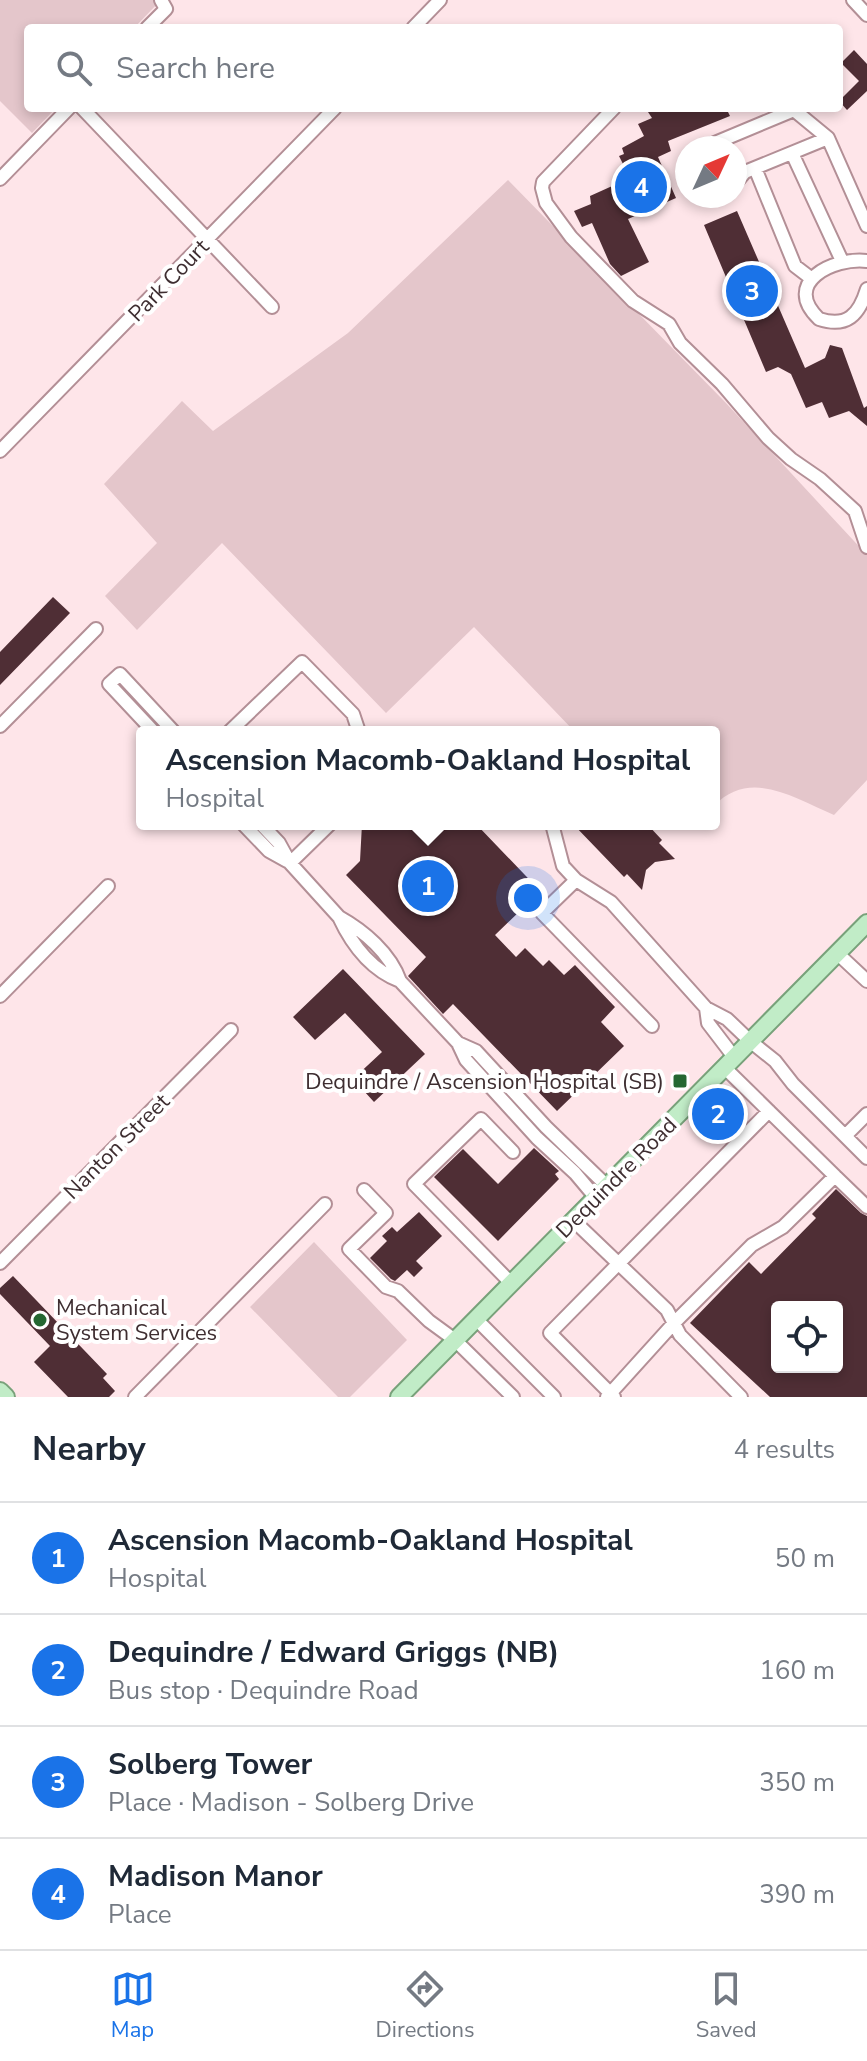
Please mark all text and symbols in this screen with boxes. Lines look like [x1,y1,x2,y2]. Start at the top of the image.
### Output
search box [24,24,843,112]
icon: search [52,46,96,90]
text: Search here [116,48,275,89]
north arrow [675,136,747,208]
pin: 4 [615,157,667,217]
street label: Park Court [122,233,216,329]
pin: 3 [726,261,778,321]
popup [136,726,720,830]
text: Ascension Macomb-Oakland Hospital [166,740,690,781]
text: Hospital [166,781,264,816]
pin: 1 [402,856,454,916]
your location [508,878,548,918]
place label: Dequindre / Ascension Hospital (SB) [305,1067,664,1097]
marker: Dequindre / Ascension Hospital (SB) [671,1072,689,1090]
pin: 2 [692,1084,744,1144]
street label: Nanton Street [57,1087,176,1206]
street label: Dequindre Road [550,1111,684,1245]
place label: Mechanical System Services [56,1293,217,1348]
map controls [771,1301,843,1373]
button: locate [771,1301,843,1373]
marker: Mechanical System Services [31,1311,49,1329]
text: Nearby [32,1426,146,1472]
text: 4 results [734,1432,835,1467]
text: Ascension Macomb-Oakland Hospital [108,1520,633,1561]
text: 1 [50,1541,66,1576]
text: 50 m [775,1541,835,1576]
text: Hospital [108,1561,207,1596]
text: Dequindre / Edward Griggs (NB) [108,1632,559,1673]
text: 2 [50,1653,66,1688]
text: 160 m [759,1653,835,1688]
text: Bus stop · Dequindre Road [108,1673,419,1708]
text: Solberg Tower [108,1744,312,1785]
text: 3 [50,1765,66,1800]
text: 350 m [759,1765,835,1800]
text: Place · Madison - Solberg Drive [108,1785,474,1820]
text: Madison Manor [108,1856,323,1897]
text: 4 [50,1877,66,1912]
text: 390 m [759,1877,835,1912]
text: Place [108,1897,172,1932]
tab: Map [111,1967,155,2045]
tab: Directions [376,1967,475,2045]
tab: Saved [696,1967,756,2045]

